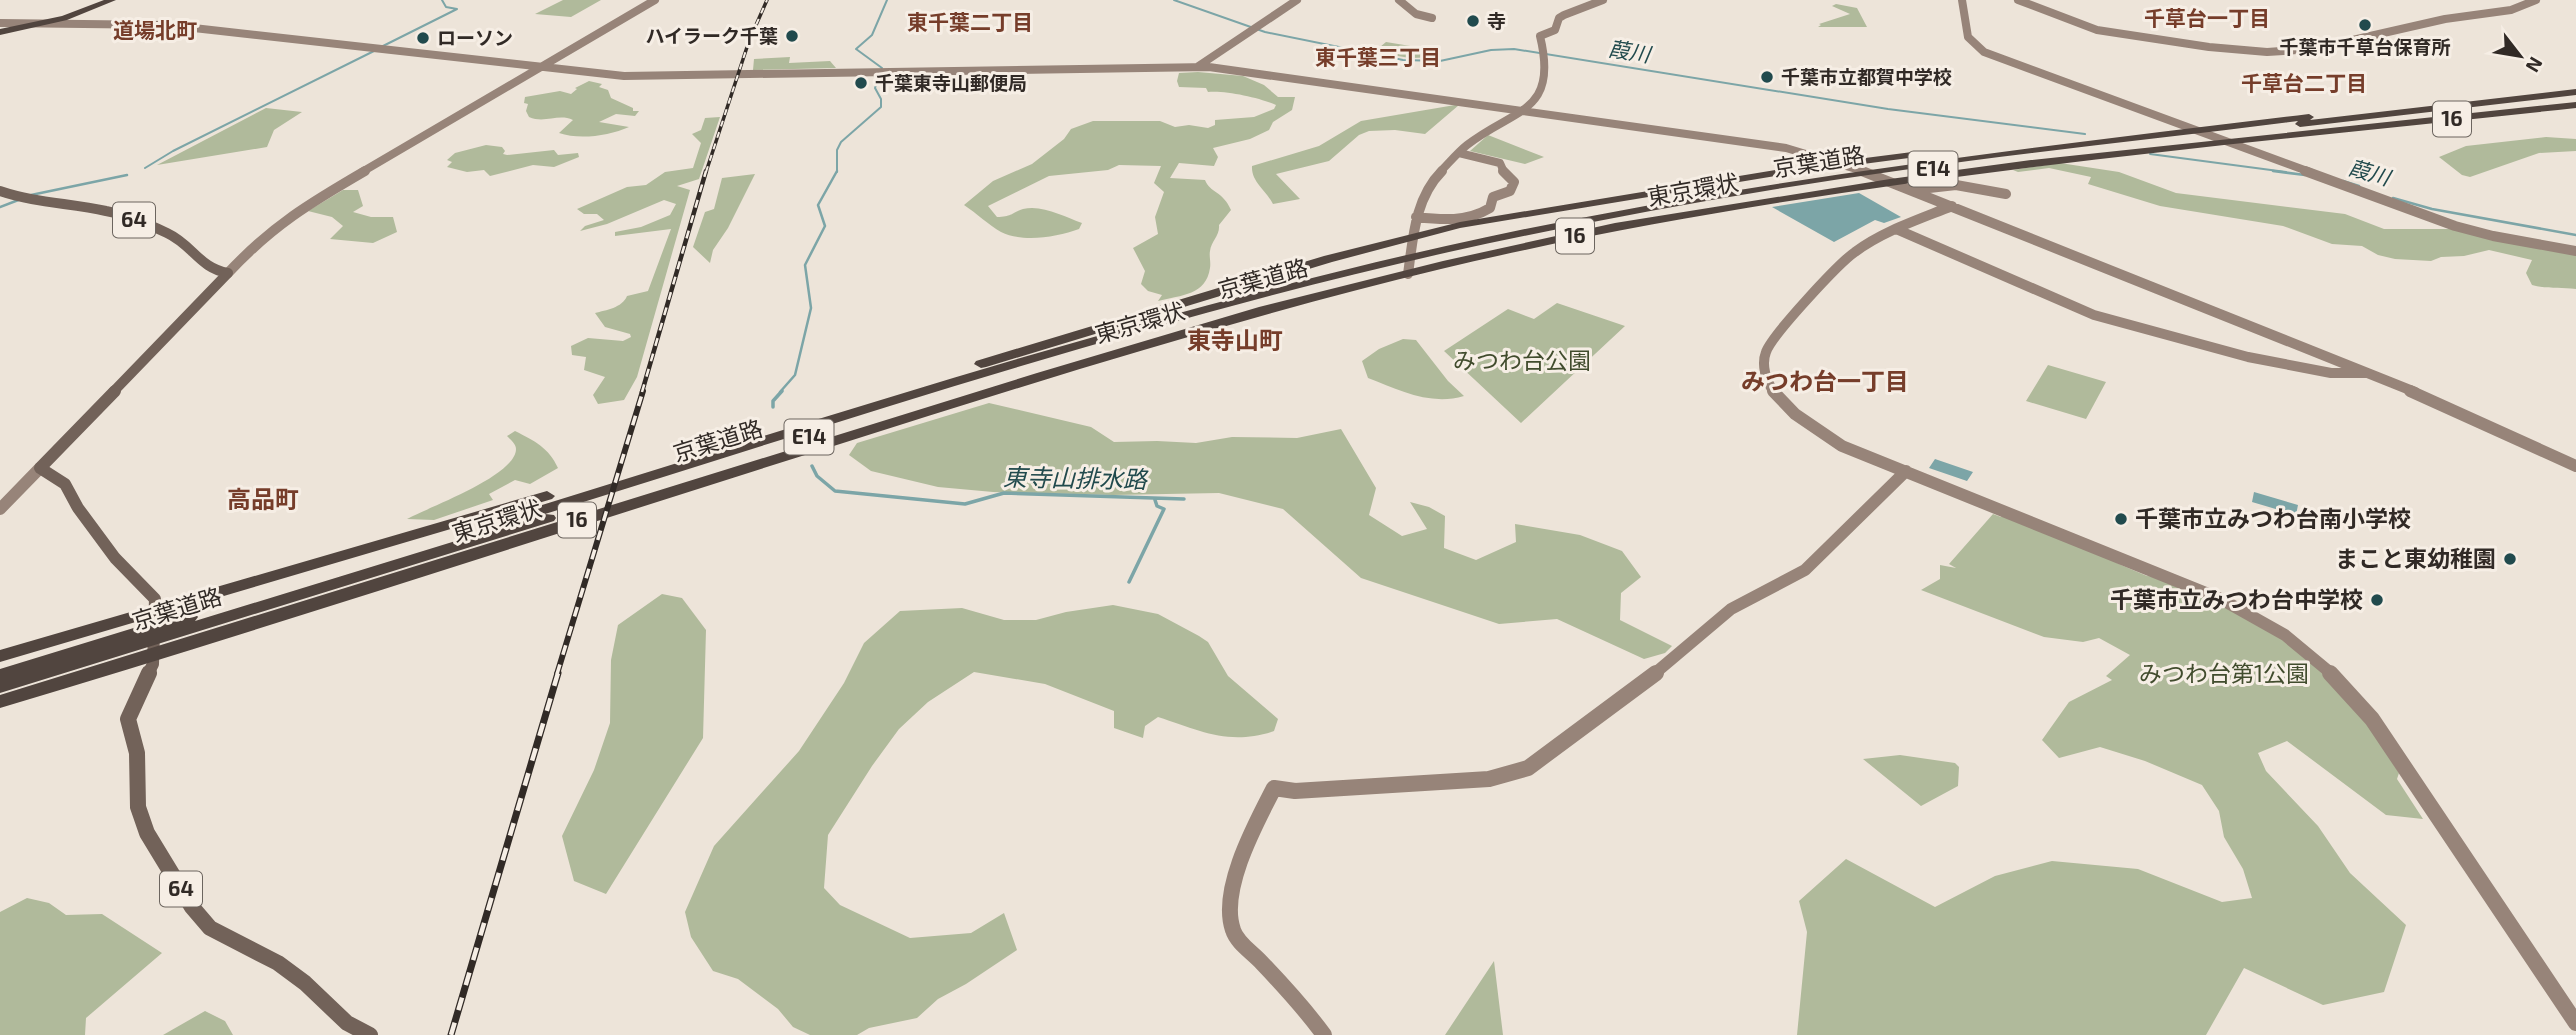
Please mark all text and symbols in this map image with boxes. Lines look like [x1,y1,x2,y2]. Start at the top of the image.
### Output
district label: 千草台一丁目 [2144,5,2270,30]
district label: 東千葉二丁目 [907,9,1033,34]
place label: 寺 [1487,9,1506,32]
marker: 寺 [1465,13,1481,29]
district label: 道場北町 [113,17,197,42]
marker: 千葉市千草台保育所 [2357,17,2373,33]
north arrow [2485,21,2555,91]
place label: ハイラーク千葉 [645,24,778,47]
place label: ローソン [437,26,513,49]
marker: ハイラーク千葉 [784,28,800,44]
marker: ローソン [415,30,431,46]
water label: 葭川 [1607,35,1654,66]
place label: 千葉市千草台保育所 [2279,35,2451,58]
district label: 東千葉三丁目 [1315,44,1441,69]
text: N [2522,53,2548,77]
place label: 千葉市立都賀中学校 [1781,65,1952,88]
marker: 千葉市立都賀中学校 [1759,69,1775,85]
district label: 千草台二丁目 [2241,70,2367,95]
place label: 千葉東寺山郵便局 [875,71,1027,94]
marker: 千葉東寺山郵便局 [853,75,869,91]
road number: 16 [2433,102,2471,136]
street label: 京葉道路 [1771,140,1866,182]
road number: E14 [1909,152,1958,186]
water label: 葭川 [2346,154,2395,190]
street label: 東京環状 [1645,167,1741,211]
road number: 64 [113,202,155,238]
road number: 16 [1556,218,1594,254]
street label: 京葉道路 [1215,253,1311,303]
street label: 東京環状 [1092,296,1188,348]
district label: 東寺山町 [1187,325,1283,354]
park label: みつわ台公園 [1453,346,1591,374]
district label: みつわ台一丁目 [1741,366,1909,395]
street label: 京葉道路 [670,413,766,467]
road number: E14 [784,420,834,454]
water label: 東寺山排水路 [1003,462,1149,493]
district label: 高品町 [227,484,299,513]
street label: 東京環状 [449,493,545,547]
road number: 16 [558,503,596,538]
place label: 千葉市立みつわ台南小学校 [2135,504,2411,532]
marker: 千葉市立みつわ台南小学校 [2113,511,2129,527]
place label: まこと東幼稚園 [2335,544,2496,572]
marker: まこと東幼稚園 [2502,551,2518,567]
street label: 京葉道路 [129,581,225,635]
place label: 千葉市立みつわ台中学校 [2110,585,2363,613]
marker: 千葉市立みつわ台中学校 [2369,592,2385,608]
park label: みつわ台第1公園 [2139,659,2309,687]
road number: 64 [160,872,202,906]

